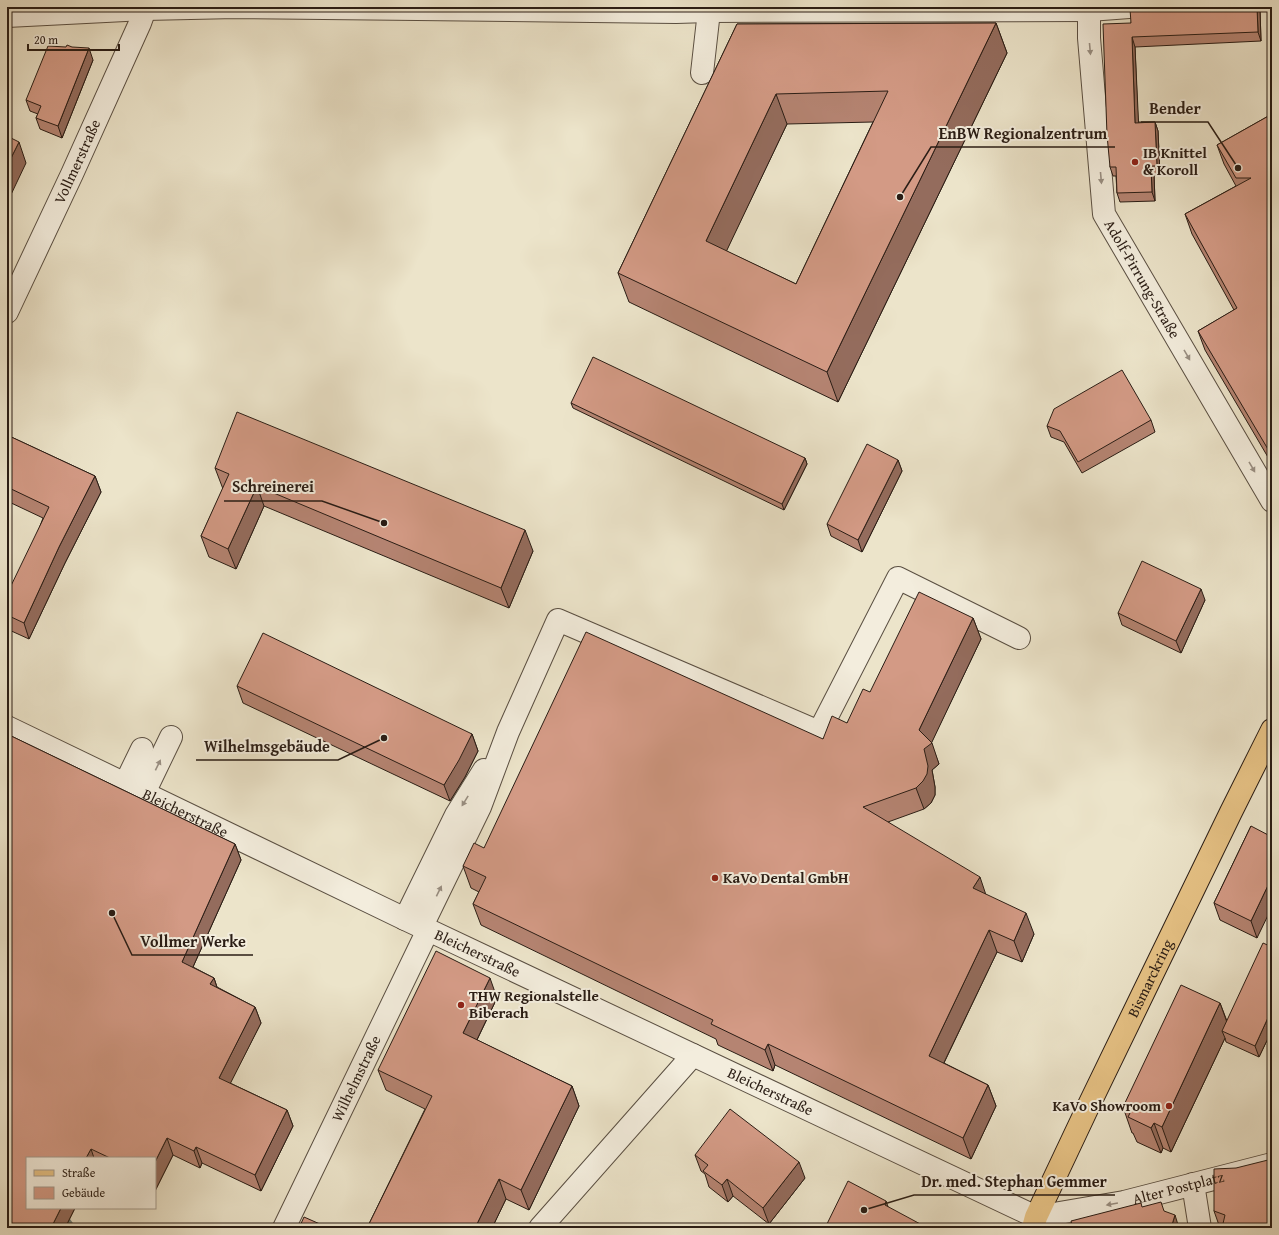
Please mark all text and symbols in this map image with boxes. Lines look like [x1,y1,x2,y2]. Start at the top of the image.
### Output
scale bar [28,26,119,52]
text: 20 m [34,31,58,48]
one-way arrow [1086,43,1093,55]
callout: Bender [1141,94,1208,122]
text: Bender [1149,96,1201,120]
street label: Vollmerstraße [48,116,105,207]
callout: EnBW Regionalzentrum [931,119,1115,147]
text: EnBW Regionalzentrum [939,121,1108,145]
place label: IB Knittel & Koroll [1143,142,1207,180]
marker: IB Knittel & Koroll [1130,157,1140,167]
one-way arrow [1097,172,1104,184]
street label: Adolf-Pirrung-Straße [1099,215,1186,342]
one-way arrow [1183,349,1190,361]
one-way arrow [1249,462,1256,473]
callout: Schreinerei [224,473,322,501]
text: Schreinerei [232,474,314,498]
callout: Wilhelmsgebäude [196,732,338,760]
text: Wilhelmsgebäude [204,734,330,758]
one-way arrow [155,759,161,771]
street label: Bleicherstraße [139,783,232,842]
one-way arrow [461,795,469,806]
place label: KaVo Dental GmbH [723,867,849,888]
marker: KaVo Dental GmbH [710,873,720,883]
one-way arrow [436,886,442,897]
street label: Bleicherstraße [431,924,524,982]
callout: Vollmer Werke [132,927,253,955]
text: Vollmer Werke [140,929,246,953]
street label: Bismarckring [1122,935,1178,1021]
place label: THW Regionalstelle Biberach [469,985,599,1023]
marker: THW Regionalstelle Biberach [456,1000,466,1010]
street label: Wilhelmstraße [326,1032,386,1125]
street label: Bleicherstraße [724,1062,817,1120]
place label: KaVo Showroom [1053,1095,1161,1116]
marker: KaVo Showroom [1164,1101,1174,1111]
legend [26,1157,156,1209]
text: Straße [62,1164,96,1181]
street label: Alter Postplatz [1130,1166,1226,1209]
callout: Dr. med. Stephan Gemmer [914,1167,1115,1195]
text: Dr. med. Stephan Gemmer [921,1169,1108,1193]
text: Gebäude [62,1184,105,1201]
one-way arrow [1106,1202,1118,1208]

